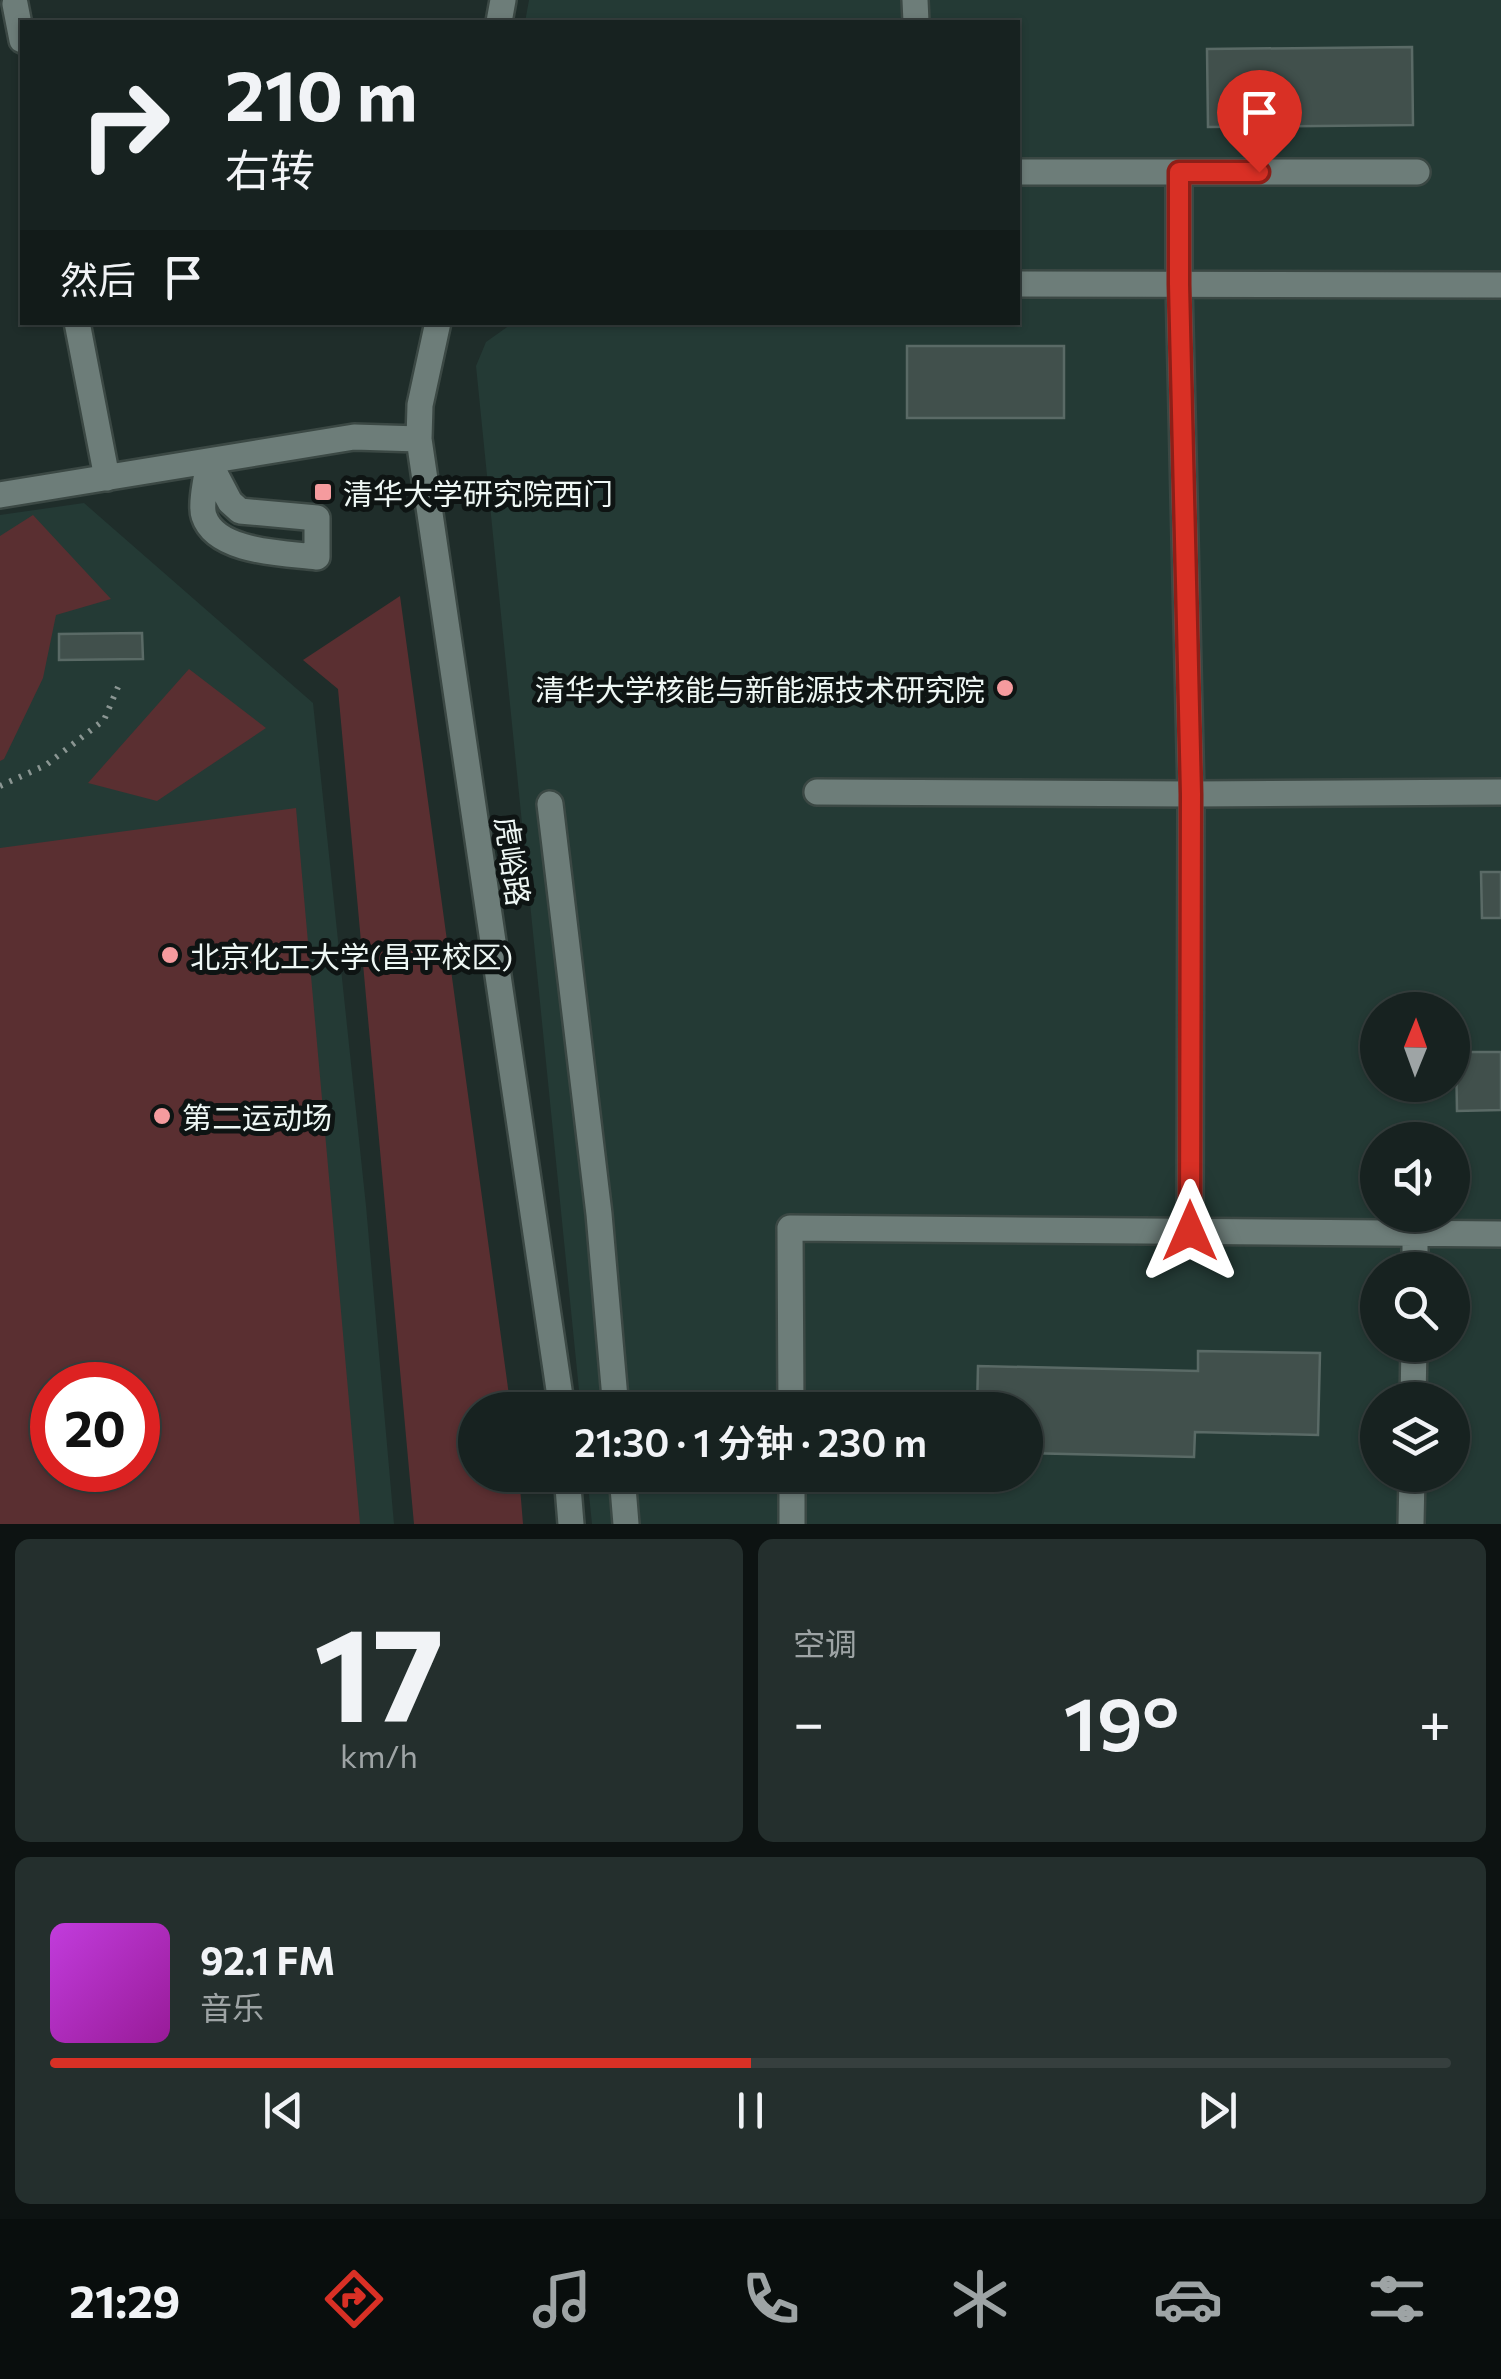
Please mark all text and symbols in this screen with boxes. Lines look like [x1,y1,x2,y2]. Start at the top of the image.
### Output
text: 210 m [225,50,417,135]
icon: right [60,60,190,190]
pin [1217,70,1302,173]
icon: arrive [1232,85,1287,140]
text: 右转 [225,141,315,196]
icon: arrive [156,250,211,305]
text: 然后 [60,255,136,302]
place label: 清华大学研究院西门 [343,474,613,511]
marker: 清华大学研究院西门 [312,481,334,503]
place label: 清华大学核能与新能源技术研究院 [535,670,985,707]
marker: 清华大学核能与新能源技术研究院 [994,677,1016,699]
street label: 虎峪路 [489,814,539,908]
place label: 北京化工大学(昌平校区) [190,937,513,974]
marker: 北京化工大学(昌平校区) [159,944,181,966]
north arrow [1360,992,1470,1102]
map controls [1360,992,1470,1492]
place label: 第二运动场 [182,1098,332,1135]
marker: 第二运动场 [151,1105,173,1127]
button: sound [1360,1122,1470,1232]
position arrow [1138,1179,1242,1283]
button: search [1360,1252,1470,1362]
speed limit sign: 20 [30,1362,160,1492]
button: layers [1360,1382,1470,1492]
text: 21:30 · 1 分钟 · 230 m [574,1418,927,1465]
text: 17 [314,1590,444,1749]
text: 空调 [793,1623,857,1663]
text: 19° [1063,1675,1179,1766]
text: − [793,1687,824,1754]
text: + [1419,1687,1451,1754]
text: km/h [340,1735,418,1775]
text: 92.1 FM [200,1936,335,1983]
text: 音乐 [200,1987,264,2027]
icon: previous [256,2083,311,2138]
icon: pause [723,2083,778,2138]
icon: next [1190,2083,1245,2138]
icon: directions [319,2264,389,2334]
icon: music [527,2264,597,2334]
icon: phone [736,2264,806,2334]
icon: climate [945,2264,1015,2334]
icon: car [1153,2264,1223,2334]
icon: filters [1362,2264,1432,2334]
text: 21:29 [69,2272,180,2327]

